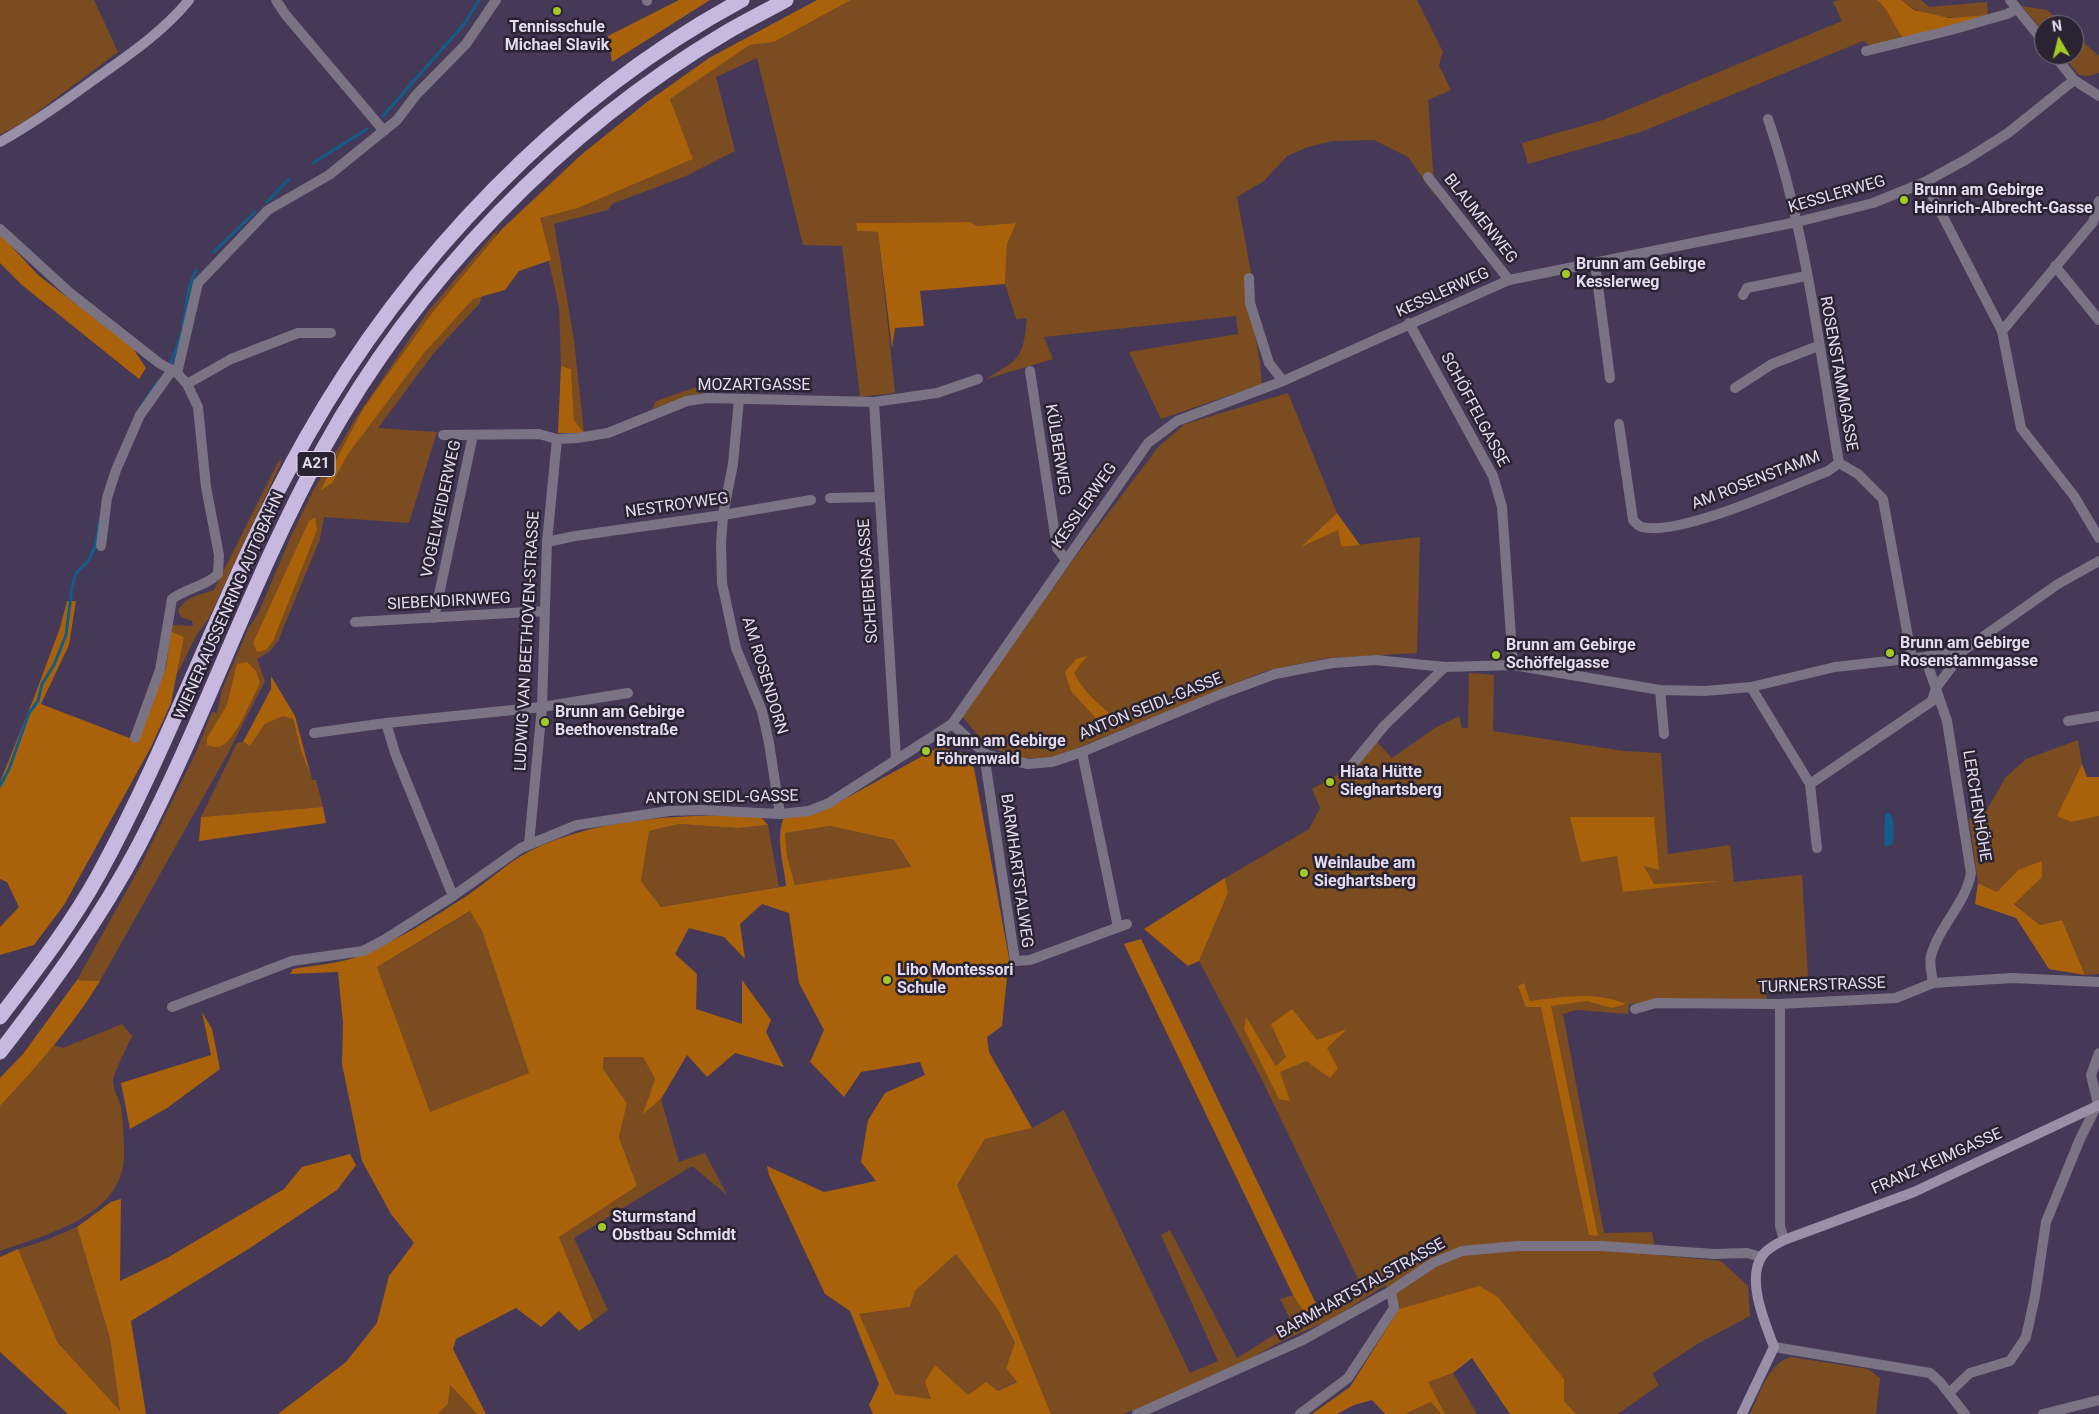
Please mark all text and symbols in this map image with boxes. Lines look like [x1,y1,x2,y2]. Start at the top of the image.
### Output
marker: Tennisschule Michael Slavik [551,5,563,17]
north arrow [2034,15,2084,65]
place label: Tennisschule Michael Slavik [505,18,609,56]
text: N [2051,18,2063,35]
street label: BLAUMENWEG [1439,171,1521,267]
street label: KESSLERWEG [1786,172,1888,218]
place label: Brunn am Gebirge Heinrich-Albrecht-Gasse [1914,181,2093,219]
marker: Brunn am Gebirge Heinrich-Albrecht-Gasse [1898,194,1910,206]
place label: Brunn am Gebirge Kesslerweg [1576,255,1706,293]
street label: KESSLERWEG [1393,264,1493,322]
marker: Brunn am Gebirge Kesslerweg [1560,268,1572,280]
street label: ROSENSTAMMGASSE [1815,295,1861,453]
street label: SCHÖFFELGASSE [1436,350,1512,470]
street label: MOZARTGASSE [698,376,810,396]
street label: KÜLBERWEG [1040,403,1074,497]
street label: VOGELWEIDERWEG [418,439,466,579]
street label: AM ROSENSTAMM [1689,448,1823,514]
road number: A21 [297,452,335,476]
street label: KESSLERWEG [1048,460,1122,552]
street label: WIENER AUSSENRING AUTOBAHN [171,489,289,723]
street label: NESTROYWEG [624,489,730,523]
street label: LUDWIG VAN BEETHOVEN-STRASSE [512,510,544,772]
street label: SCHEIBENGASSE [855,518,883,644]
street label: SIEBENDIRNWEG [387,589,511,615]
street label: AM ROSENDORN [737,615,791,737]
place label: Brunn am Gebirge Rosenstammgasse [1900,634,2038,672]
place label: Brunn am Gebirge Schöffelgasse [1506,636,1636,674]
marker: Brunn am Gebirge Rosenstammgasse [1884,647,1896,659]
marker: Brunn am Gebirge Schöffelgasse [1490,649,1502,661]
street label: ANTON SEIDL-GASSE [1076,669,1226,745]
place label: Brunn am Gebirge Beethovenstraße [555,703,685,741]
marker: Brunn am Gebirge Beethovenstraße [539,716,551,728]
place label: Brunn am Gebirge Föhrenwald [936,732,1066,770]
marker: Brunn am Gebirge Föhrenwald [920,745,932,757]
street label: LERCHENHÖHE [1958,749,1994,863]
place label: Hiata Hütte Sieghartsberg [1340,763,1442,801]
marker: Hiata Hütte Sieghartsberg [1324,776,1336,788]
street label: ANTON SEIDL-GASSE [645,787,799,809]
street label: BARMHARTSTALWEG [996,793,1036,949]
place label: Weinlaube am Sieghartsberg [1314,854,1416,892]
marker: Weinlaube am Sieghartsberg [1298,867,1310,879]
place label: Libo Montessori Schule [897,961,1014,999]
marker: Libo Montessori Schule [881,974,893,986]
street label: TURNERSTRASSE [1758,974,1886,998]
street label: FRANZ KEIMGASSE [1869,1125,2005,1199]
place label: Sturmstand Obstbau Schmidt [612,1208,736,1246]
marker: Sturmstand Obstbau Schmidt [596,1221,608,1233]
street label: BARMHARTSTALSTRASSE [1273,1235,1449,1343]

